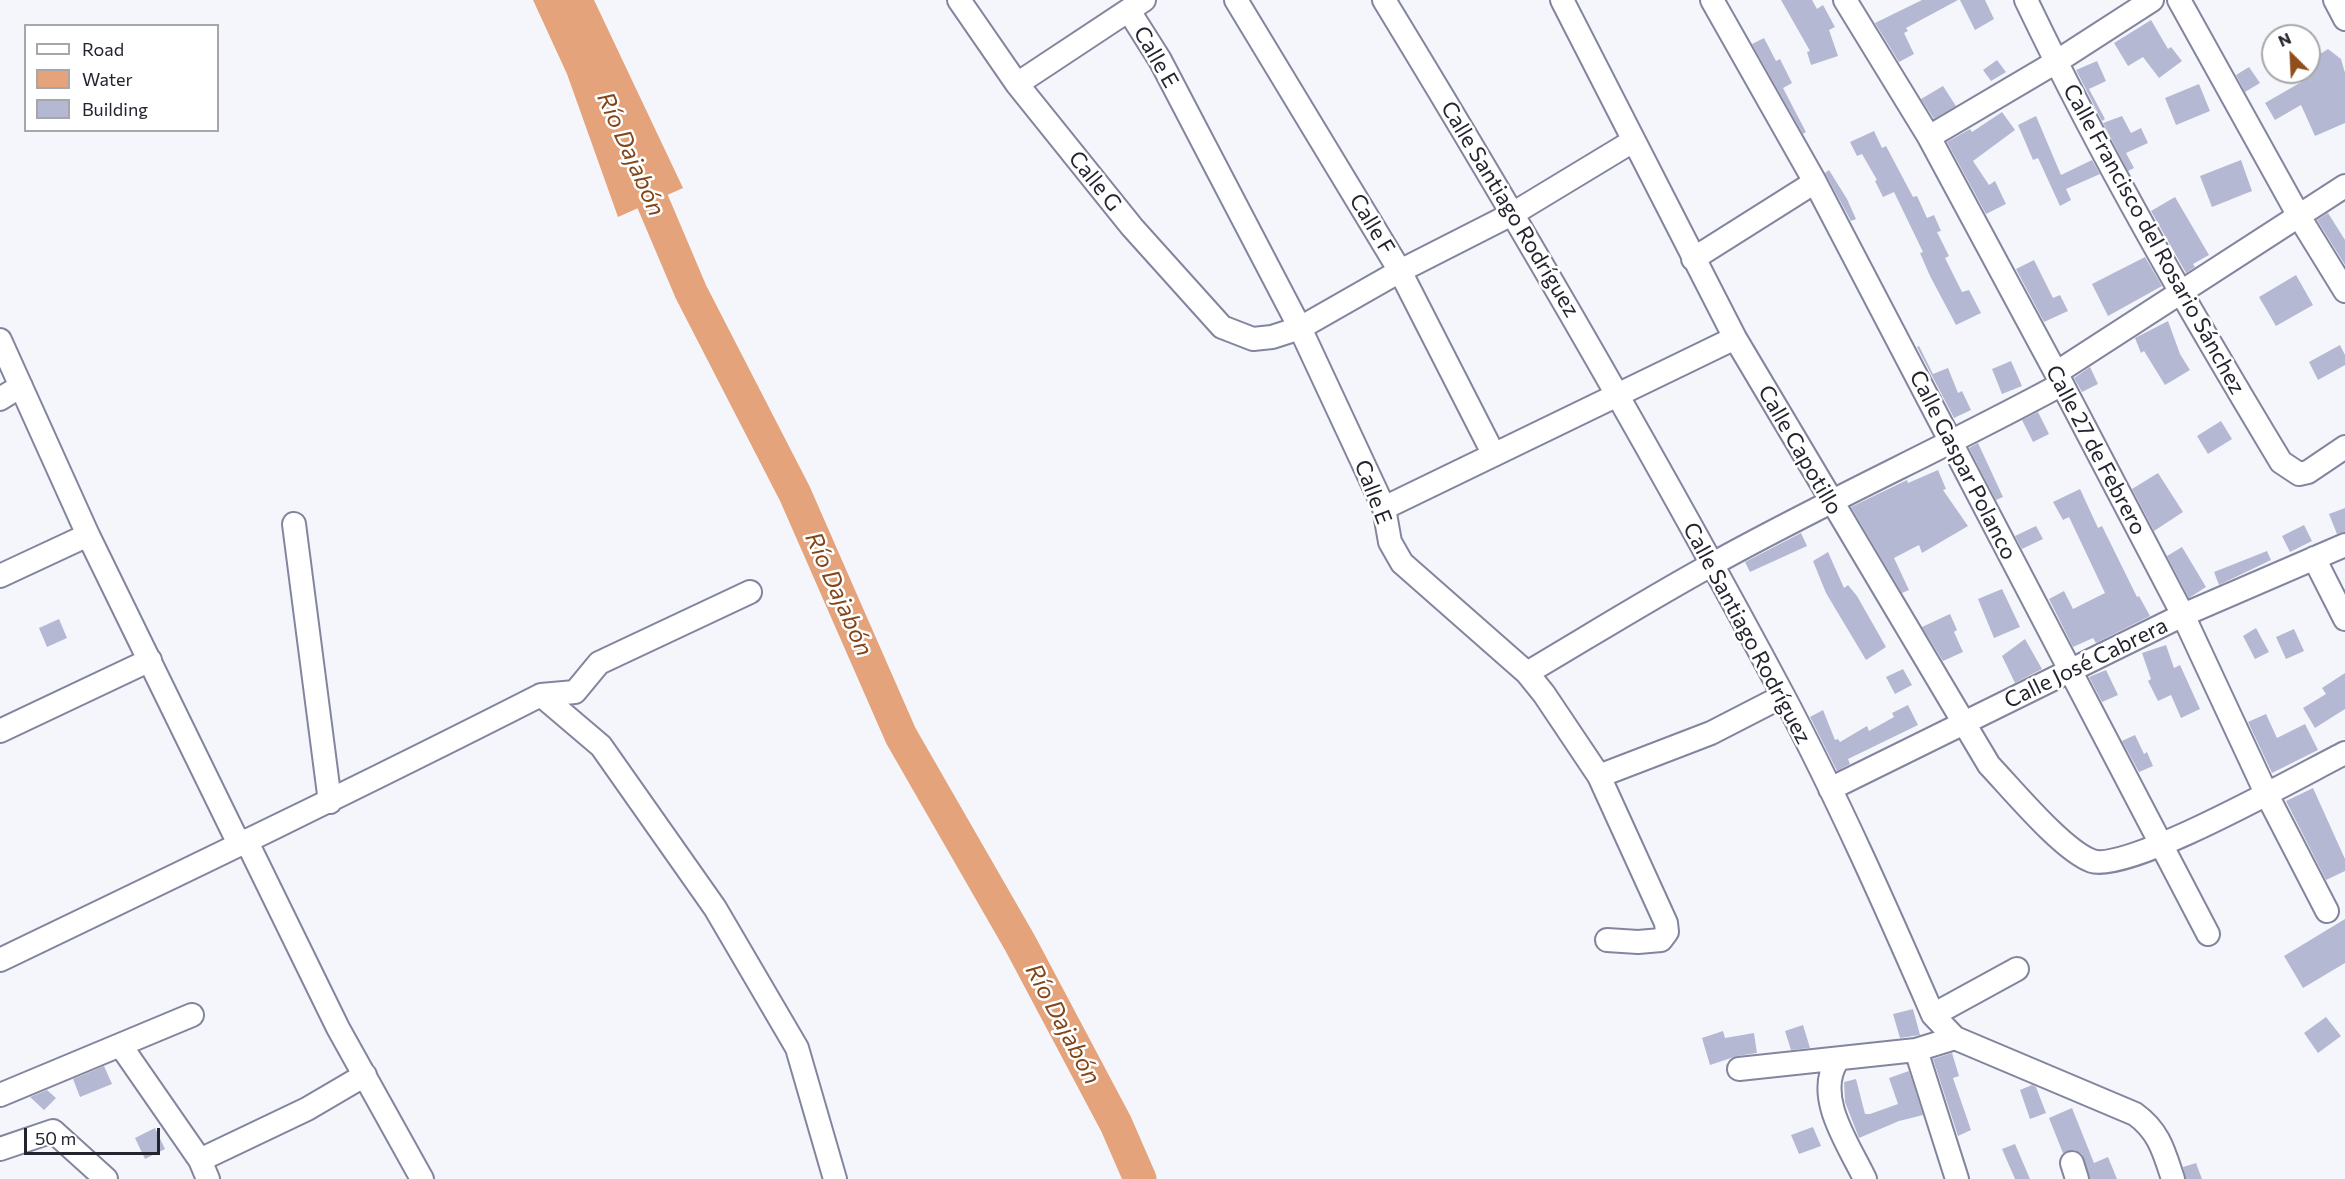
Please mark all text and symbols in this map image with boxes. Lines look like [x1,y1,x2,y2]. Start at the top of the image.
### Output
street label: Calle E [1128,22,1184,92]
legend [24,24,219,132]
north arrow [2261,24,2321,84]
text: N [2275,28,2294,50]
text: Road [82,38,124,60]
text: Water [82,68,133,90]
street label: Calle Francisco del Rosario Sánchez [2057,79,2251,399]
water label: Río Dajabón [591,88,671,220]
street label: Calle Santiago Rodríguez [1435,96,1585,322]
text: Building [82,98,148,120]
street label: Calle G [1063,146,1127,216]
street label: Calle F [1344,189,1400,259]
street label: Calle 27 de Febrero [2040,361,2152,539]
street label: Calle Gaspar Polanco [1904,366,2022,564]
street label: Calle Capotillo [1752,381,1848,519]
street label: Calle E [1349,456,1397,528]
street label: Calle Santiago Rodríguez [1677,518,1817,748]
water label: Río Dajabón [799,528,879,660]
street label: Calle José Cabrera [2000,612,2172,714]
water label: Río Dajabón [1019,959,1107,1089]
scale bar [27,1116,164,1154]
text: 50 m [35,1127,76,1149]

